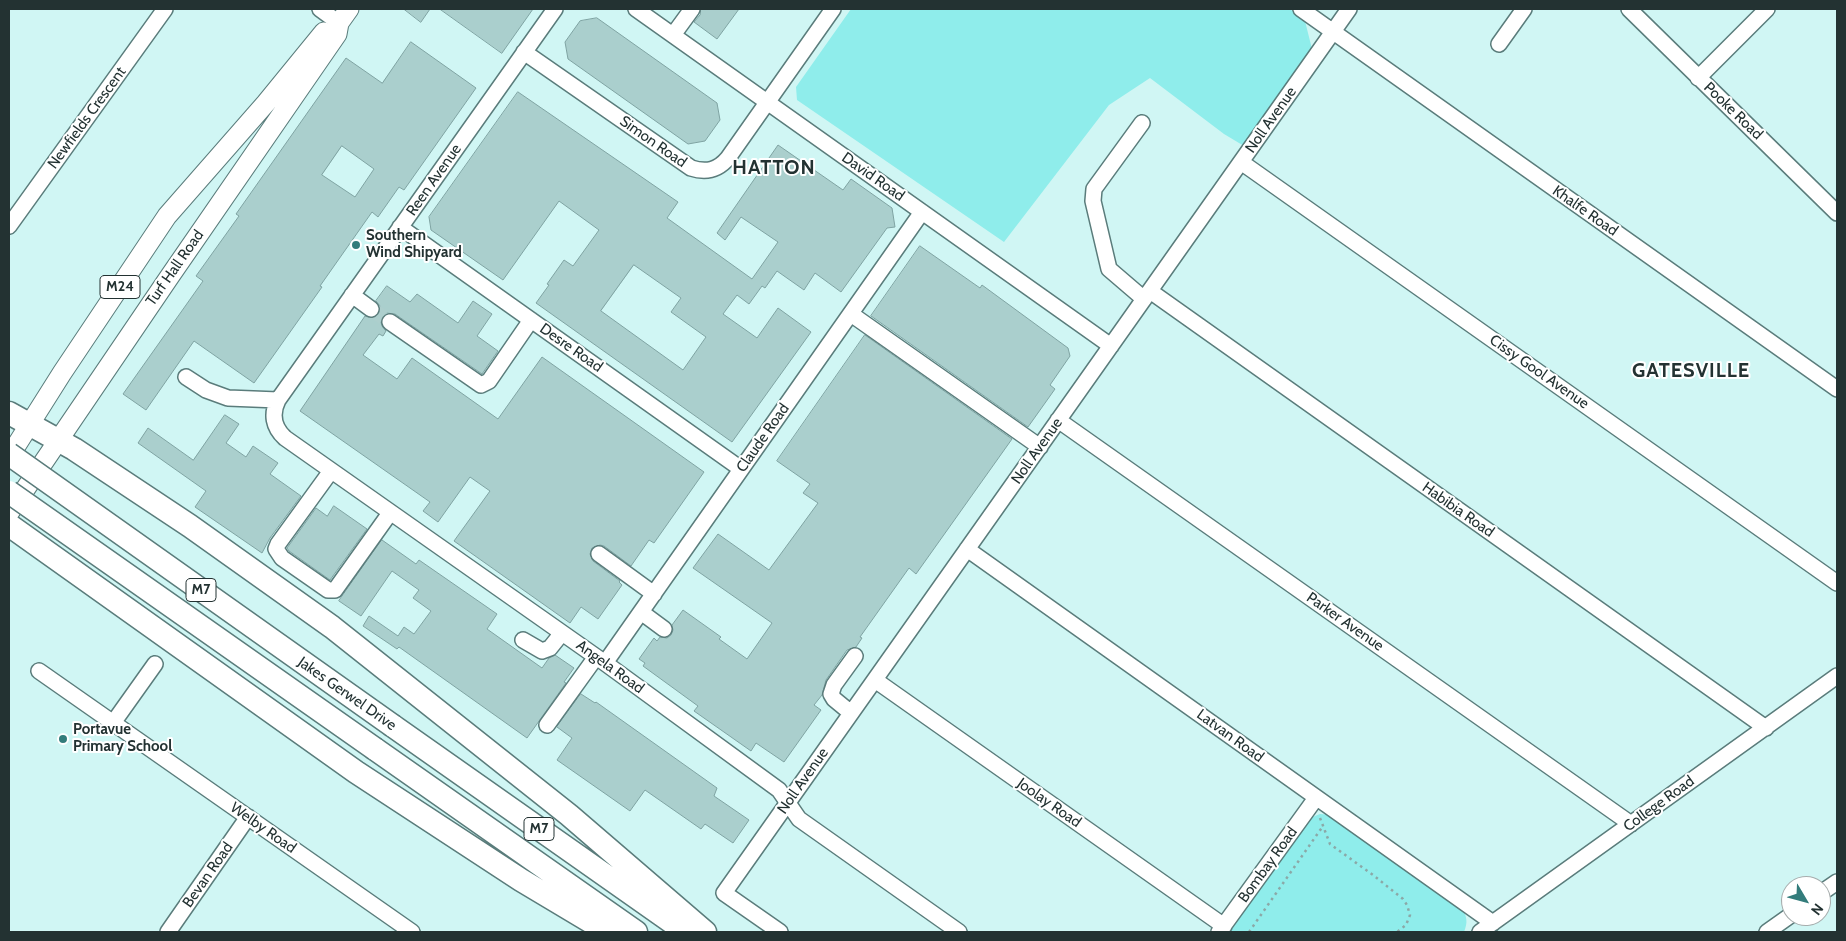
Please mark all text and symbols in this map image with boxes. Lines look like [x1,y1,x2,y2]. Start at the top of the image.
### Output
street label: Newfields Crescent [44,64,130,172]
street label: Pooke Road [1700,79,1766,143]
street label: Noll Avenue [1242,83,1300,157]
street label: Simon Road [616,112,690,172]
street label: Reen Avenue [403,141,465,219]
street label: David Road [838,149,908,205]
district label: HATTON [732,156,816,180]
street label: Khalfe Road [1549,182,1621,240]
street label: Turf Hall Road [142,227,208,309]
place label: Southern Wind Shipyard [366,227,462,262]
marker: Southern Wind Shipyard [350,239,362,251]
road number: M24 [100,276,140,298]
street label: Desre Road [536,320,606,376]
street label: Cissy Gool Avenue [1486,331,1592,413]
district label: GATESVILLE [1631,359,1751,383]
street label: Claude Road [733,400,793,476]
street label: Noll Avenue [1008,414,1066,488]
street label: Habibia Road [1419,479,1497,541]
road number: M7 [186,578,216,602]
street label: Parker Avenue [1303,589,1387,655]
street label: Angela Road [573,636,647,698]
street label: Jakes Gerwel Drive [294,653,400,735]
street label: Latvan Road [1193,706,1267,766]
place label: Portavue Primary School [73,721,172,756]
marker: Portavue Primary School [57,733,69,745]
street label: Noll Avenue [774,744,832,818]
street label: College Road [1620,772,1698,836]
street label: Joolay Road [1014,774,1084,832]
street label: Welby Road [227,799,299,857]
road number: M7 [524,818,554,841]
street label: Bombay Road [1235,824,1301,906]
street label: Bevan Road [179,839,237,911]
north arrow [1781,876,1831,926]
text: N [1807,900,1827,919]

